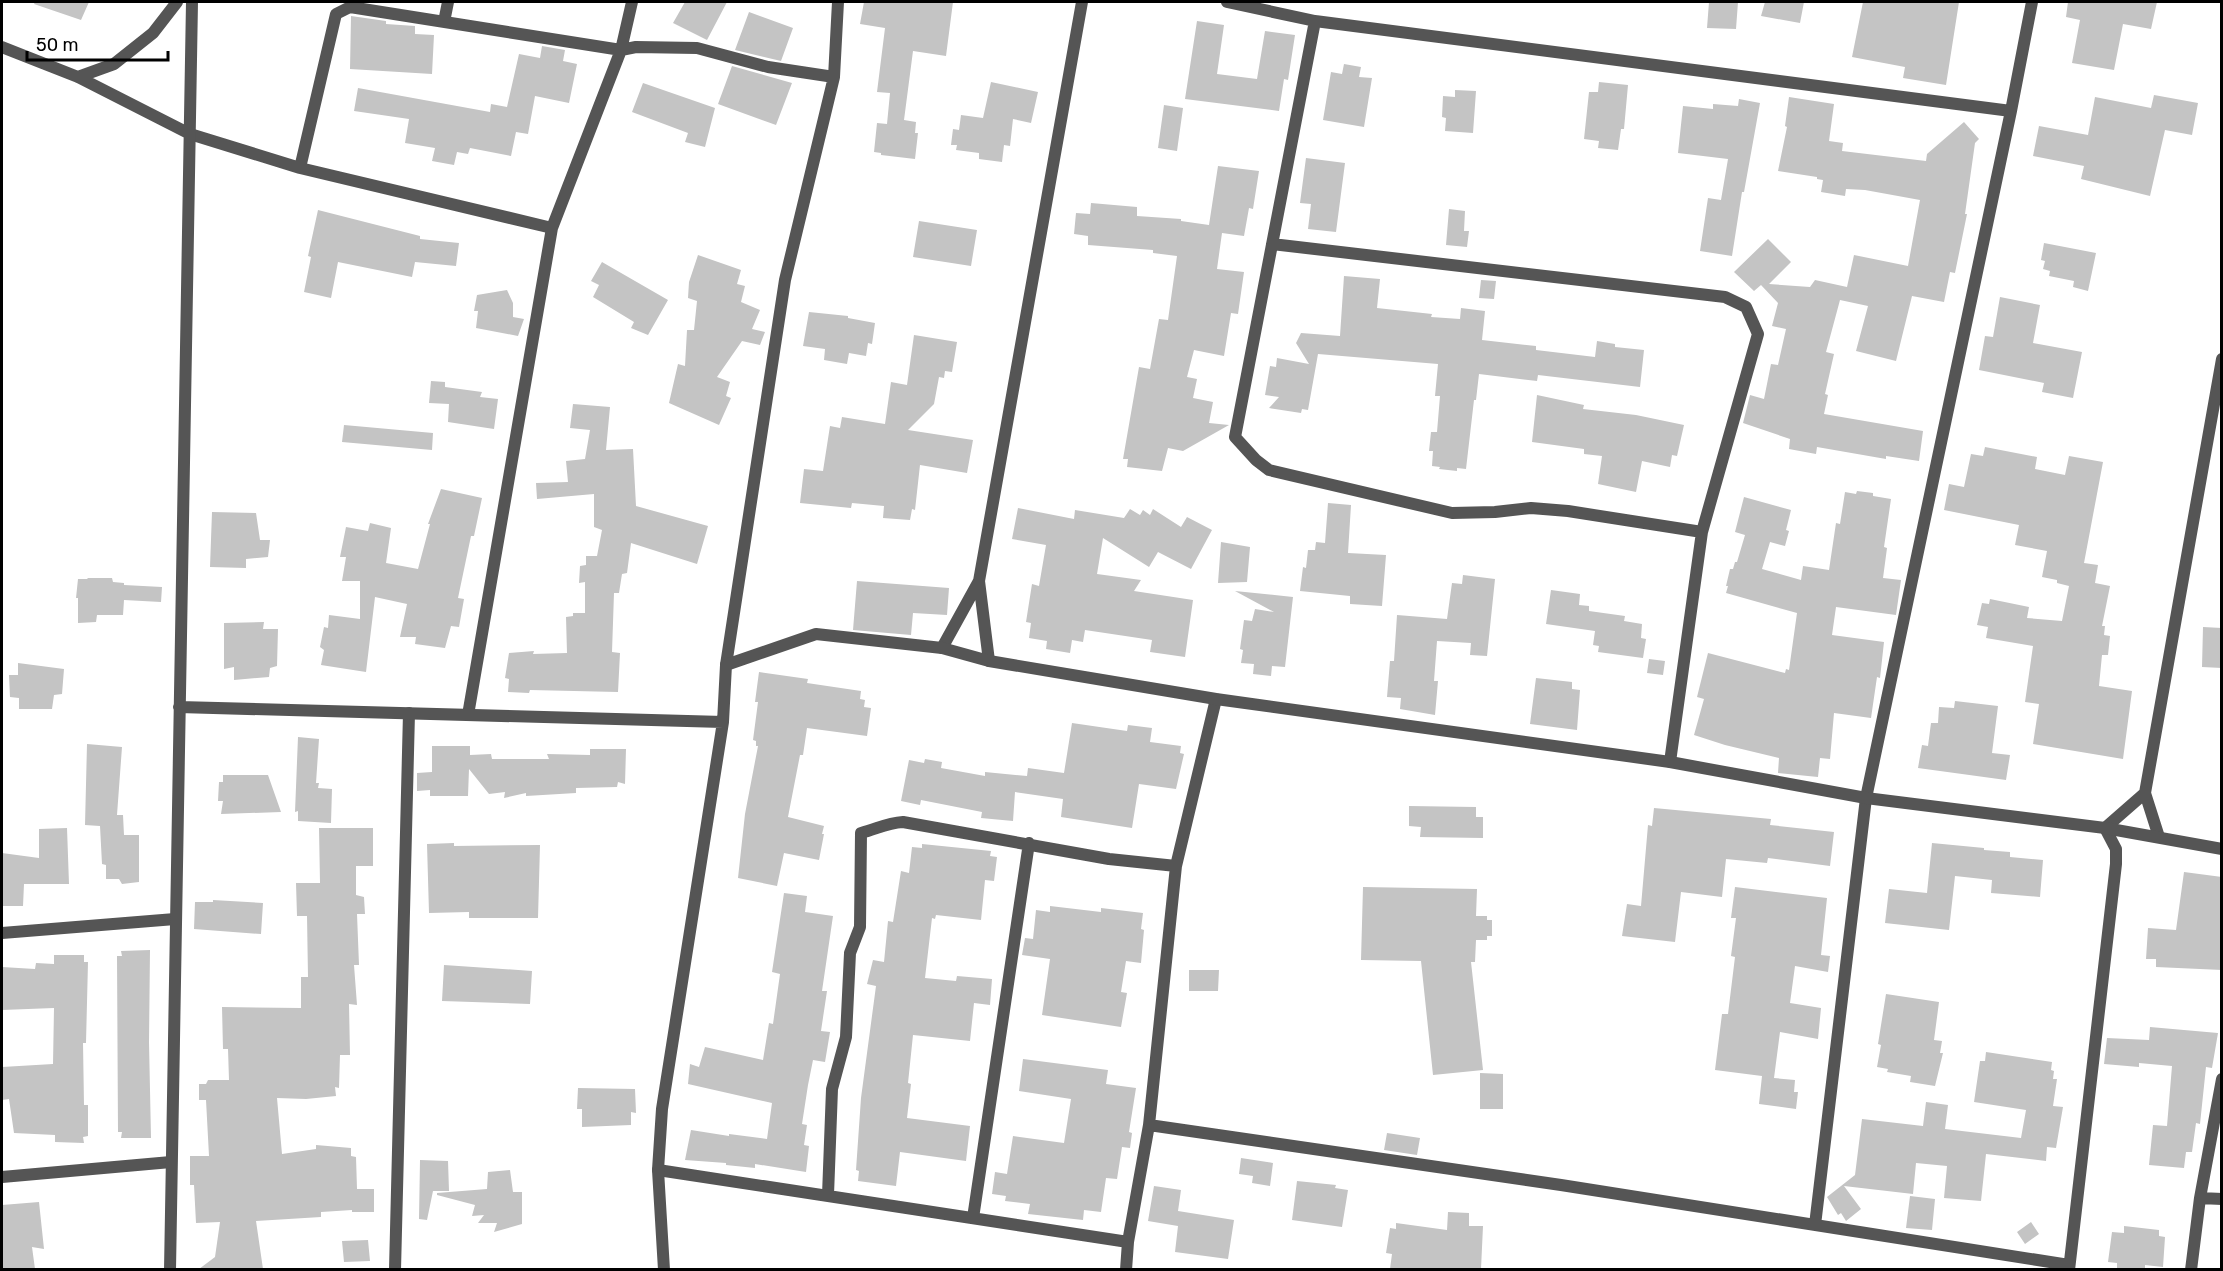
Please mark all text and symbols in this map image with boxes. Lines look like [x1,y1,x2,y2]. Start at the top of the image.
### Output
scale bar [27,24,168,62]
text: 50 m [36,34,79,56]

